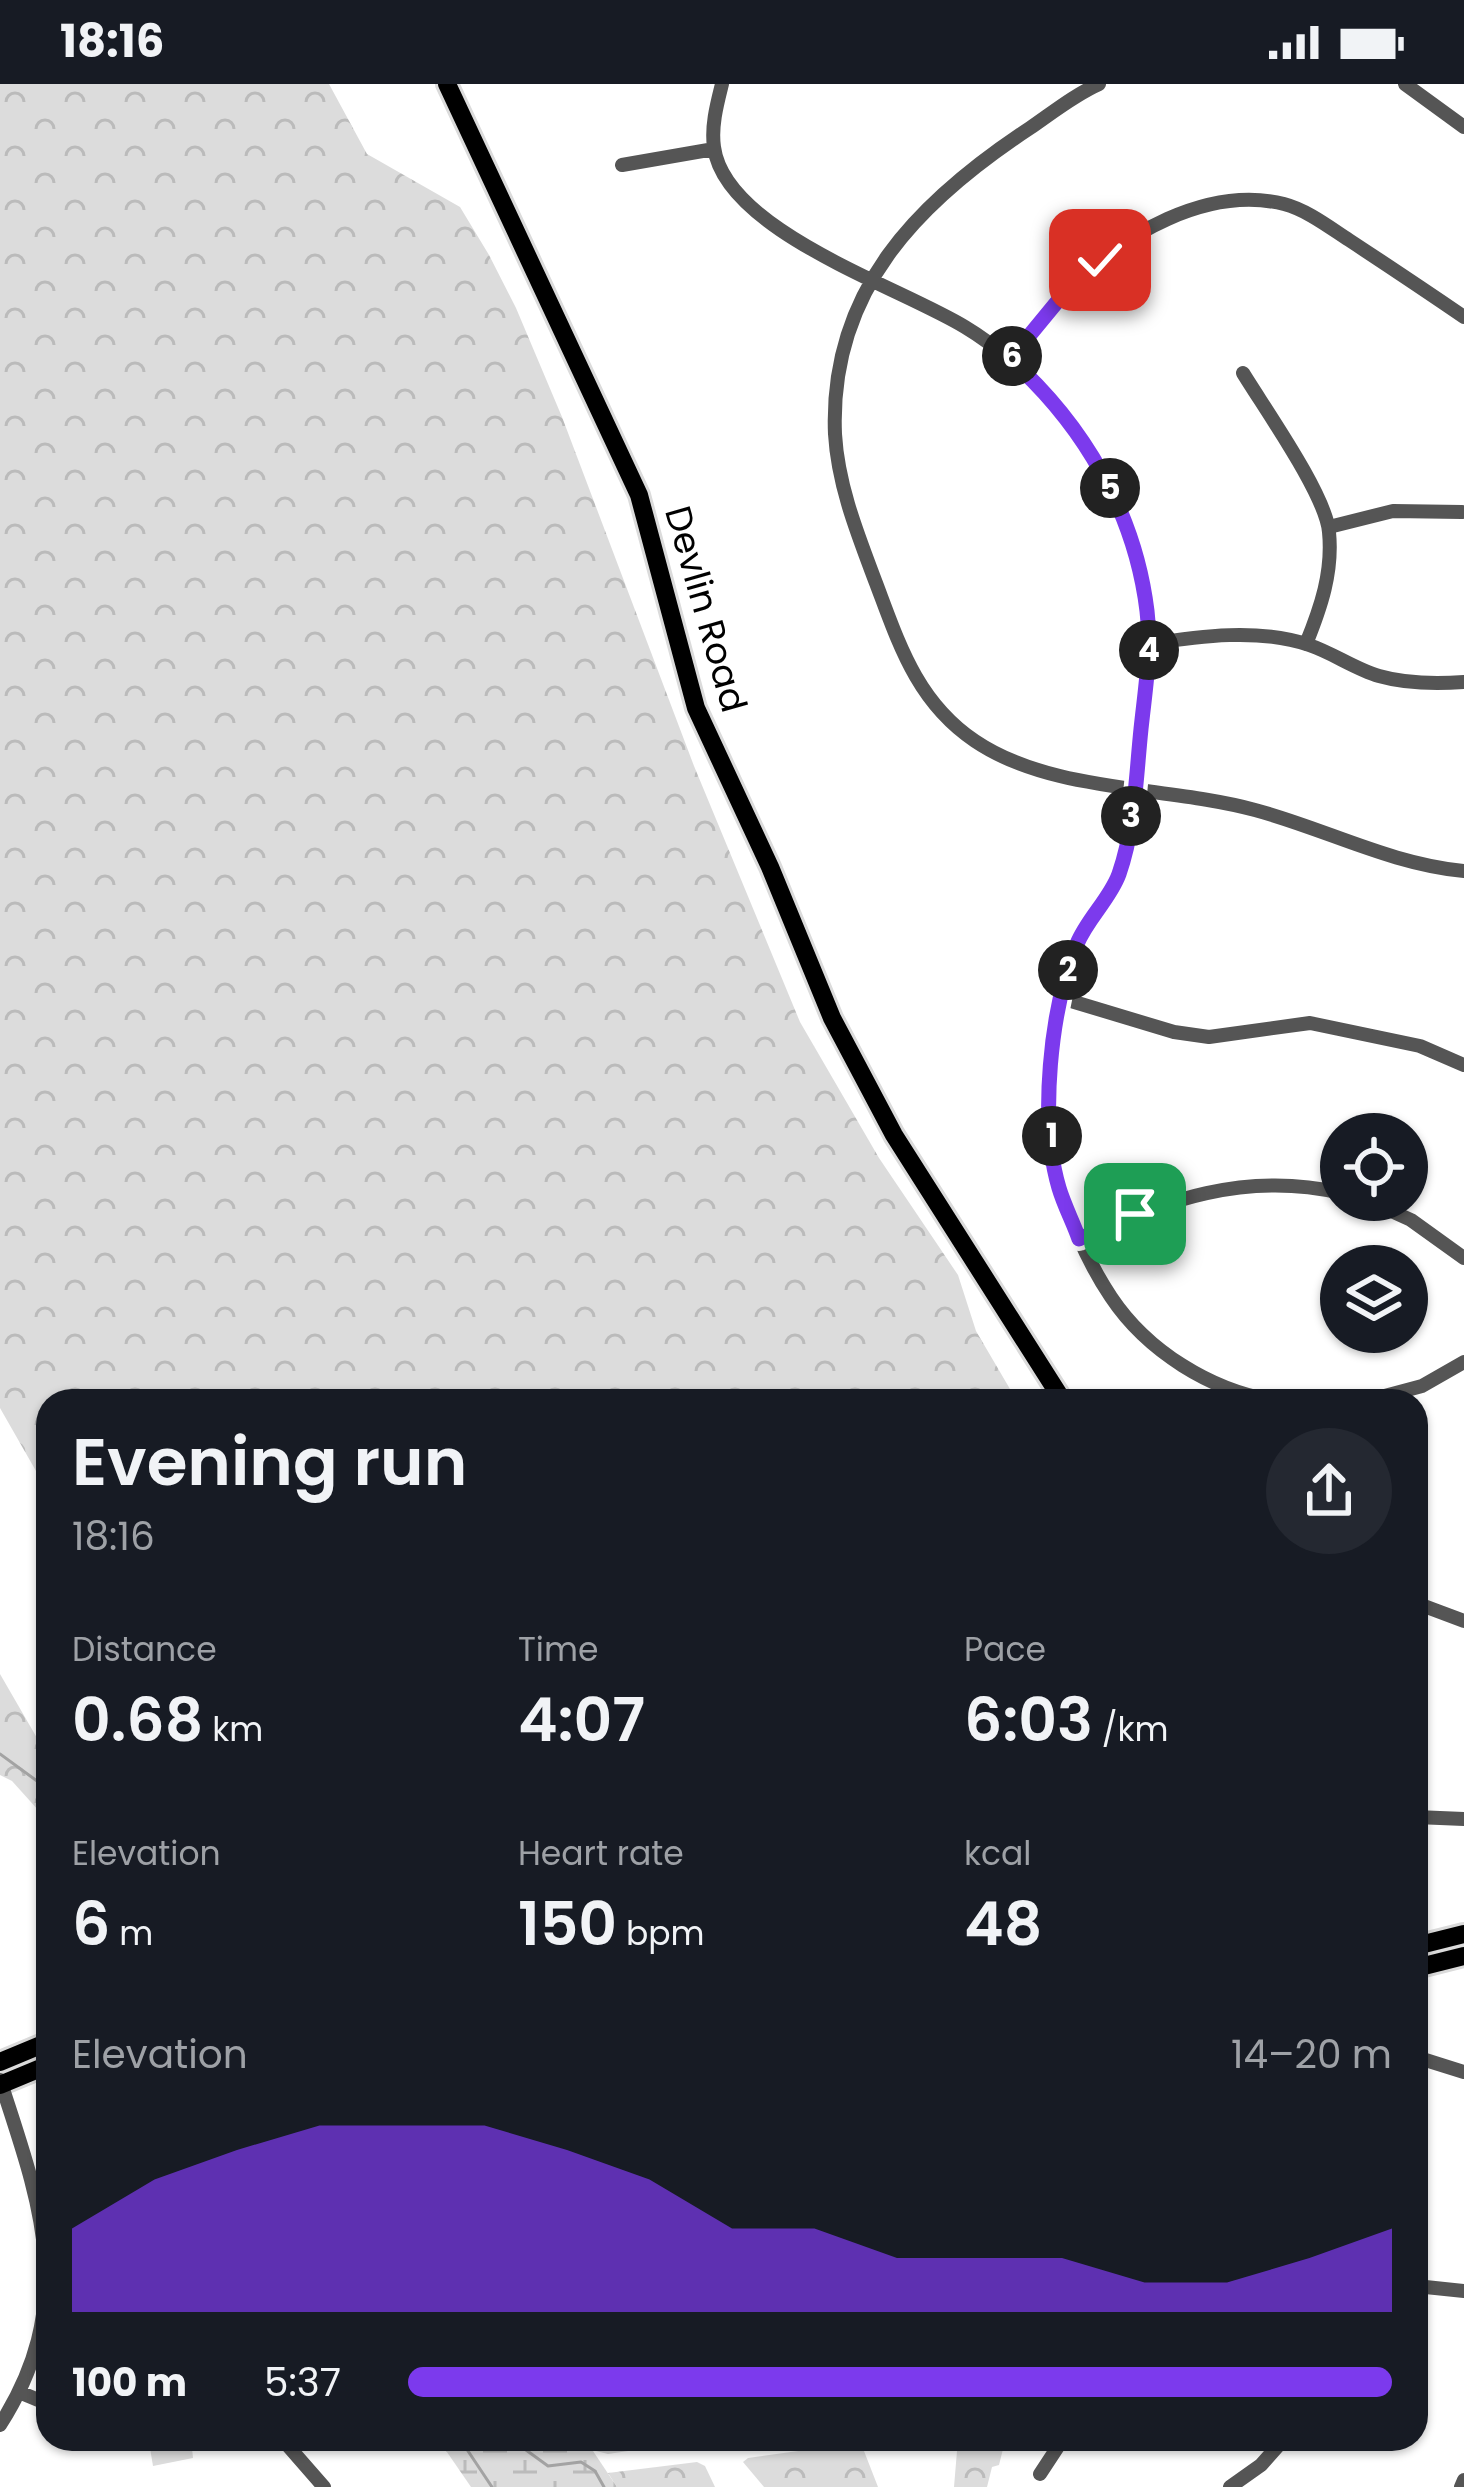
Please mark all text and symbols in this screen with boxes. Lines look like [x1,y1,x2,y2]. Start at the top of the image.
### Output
text: 18:16 [60,10,164,73]
pin [1049,209,1151,311]
icon: check [1067,227,1133,293]
pin: 6 [982,326,1042,386]
text: 6 [1001,332,1023,379]
pin: 5 [1080,458,1140,518]
text: 5 [1099,464,1121,511]
street label: Devlin Road [652,500,760,718]
pin: 4 [1119,620,1179,680]
text: 4 [1138,626,1160,673]
pin: 3 [1101,786,1161,846]
text: 3 [1121,792,1141,839]
pin: 2 [1038,940,1098,1000]
text: 2 [1059,946,1077,993]
pin: 1 [1022,1106,1082,1166]
text: 1 [1046,1112,1058,1159]
map controls [1320,1113,1428,1353]
button: locate [1320,1113,1428,1221]
pin [1084,1163,1186,1265]
icon: arrive [1102,1181,1168,1247]
button: layers [1320,1245,1428,1353]
text: Evening run [72,1416,467,1508]
button: share [1266,1428,1392,1554]
text: 18:16 [72,1509,155,1564]
text: Distance [72,1626,217,1673]
text: Time [518,1626,598,1673]
text: Pace [964,1626,1046,1673]
text: 0.68 [72,1678,203,1762]
text: 4:07 [518,1678,645,1762]
text: 6:03 [964,1678,1093,1762]
text: km [203,1706,263,1753]
text: /km [1093,1706,1168,1753]
text: Elevation [72,1830,221,1877]
text: Heart rate [518,1830,684,1877]
text: kcal [964,1830,1031,1877]
text: 6 [72,1882,110,1966]
text: 150 [518,1882,617,1966]
text: 48 [964,1882,1042,1966]
text: m [110,1910,153,1957]
text: bpm [617,1910,705,1957]
text: Elevation [72,2027,248,2082]
text: 14–20 m [1231,2027,1392,2082]
text: 100 m [72,2355,187,2410]
text: 5:37 [264,2355,341,2410]

